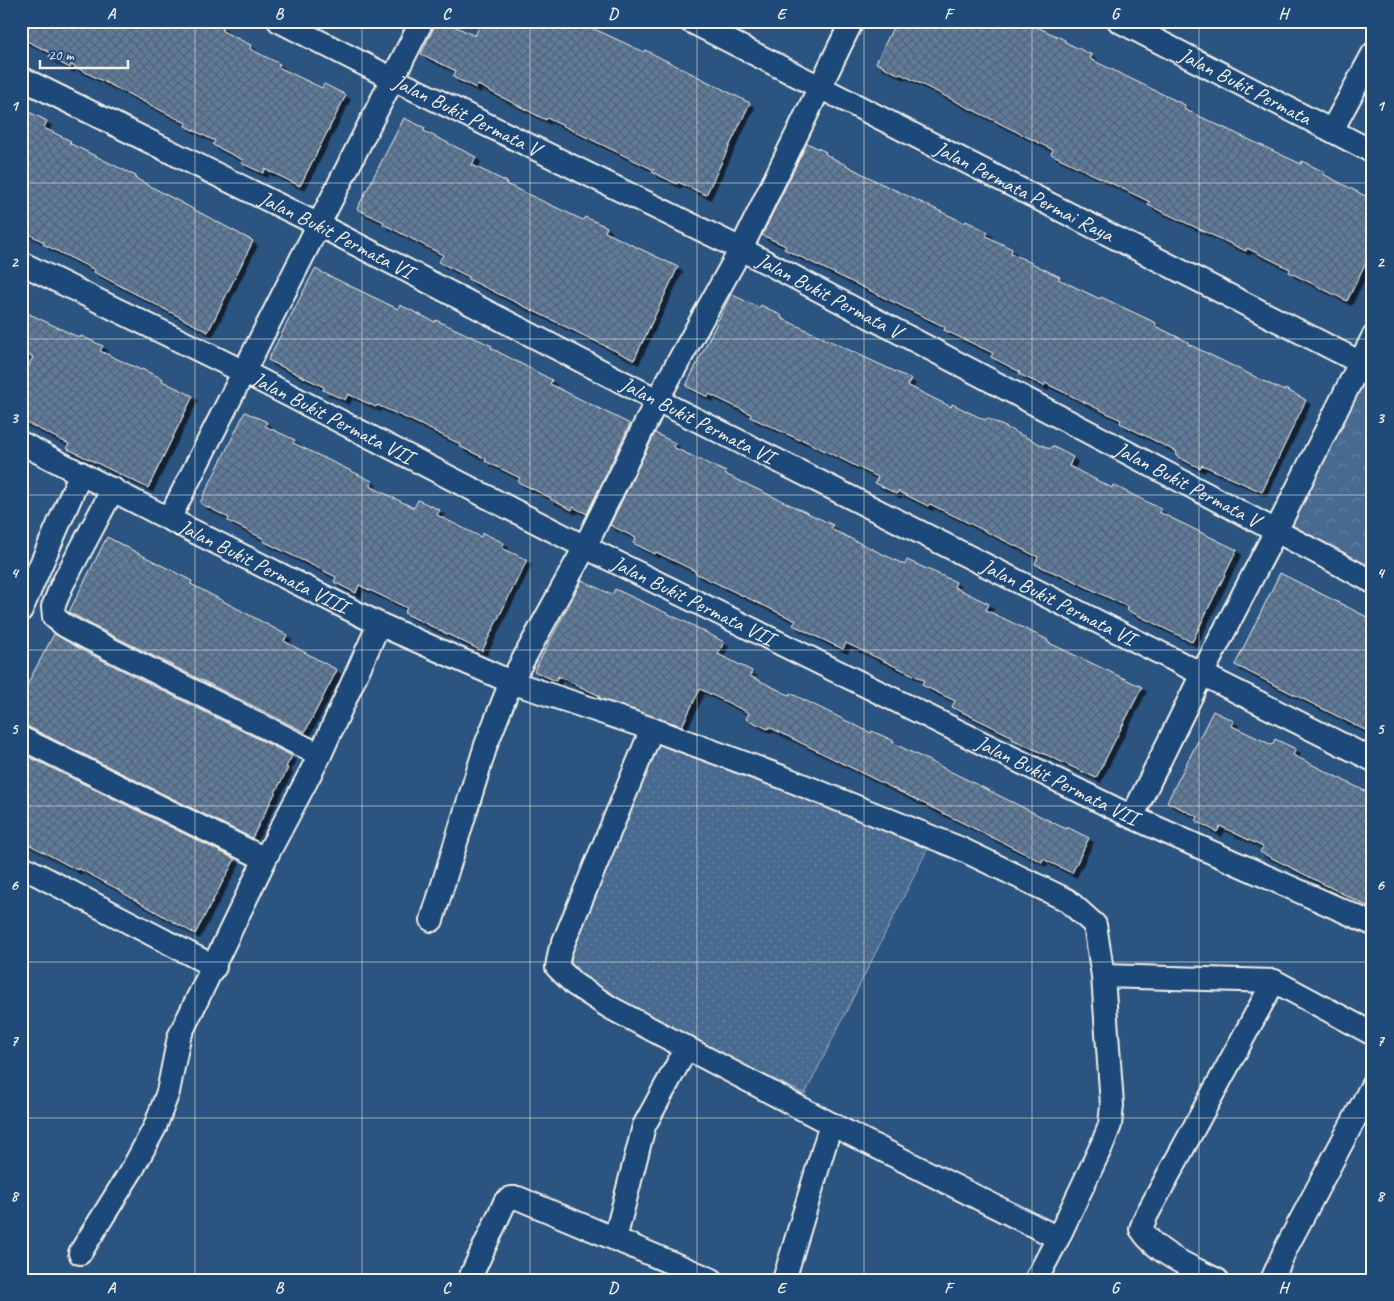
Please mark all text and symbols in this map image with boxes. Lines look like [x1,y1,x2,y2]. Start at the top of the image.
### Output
text: A [107,4,117,24]
text: B [275,4,285,24]
text: C [442,4,452,24]
text: D [608,4,619,24]
text: E [777,4,788,24]
text: F [944,4,955,24]
text: G [1111,4,1121,24]
text: H [1278,4,1290,24]
scale bar [40,38,128,70]
street label: Jalan Bukit Permata [1174,41,1317,132]
text: 20 m [48,46,75,65]
street label: Jalan Bukit Permata V [388,68,548,163]
text: 1 [10,96,19,116]
text: 1 [1376,96,1385,116]
street label: Jalan Permata Permai Raya [929,134,1120,248]
street label: Jalan Bukit Permata VI [254,184,421,286]
street label: Jalan Bukit Permata V [751,246,909,346]
text: 2 [10,252,19,272]
text: 2 [1376,252,1385,272]
street label: Jalan Bukit Permata VII [247,365,422,472]
street label: Jalan Bukit Permata VI [615,370,783,472]
text: 3 [10,408,19,428]
text: 3 [1376,408,1385,428]
street label: Jalan Bukit Permata V [1110,435,1268,535]
street label: Jalan Bukit Permata VIII [174,513,356,621]
street label: Jalan Bukit Permata VII [607,549,782,653]
street label: Jalan Bukit Permata VI [976,552,1143,653]
text: 4 [10,563,19,583]
text: 4 [1376,563,1385,583]
text: 5 [11,719,20,739]
text: 5 [1377,719,1386,739]
street label: Jalan Bukit Permata VII [971,729,1146,833]
text: 6 [10,875,19,895]
text: 6 [1376,875,1385,895]
text: 7 [10,1031,19,1051]
text: 7 [1376,1031,1385,1051]
text: 8 [10,1186,19,1206]
text: 8 [1376,1186,1385,1206]
text: A [107,1278,117,1298]
text: B [275,1278,285,1298]
text: C [442,1278,452,1298]
text: D [608,1278,619,1298]
text: E [777,1278,788,1298]
text: F [944,1278,955,1298]
text: G [1111,1278,1121,1298]
text: H [1278,1278,1290,1298]

